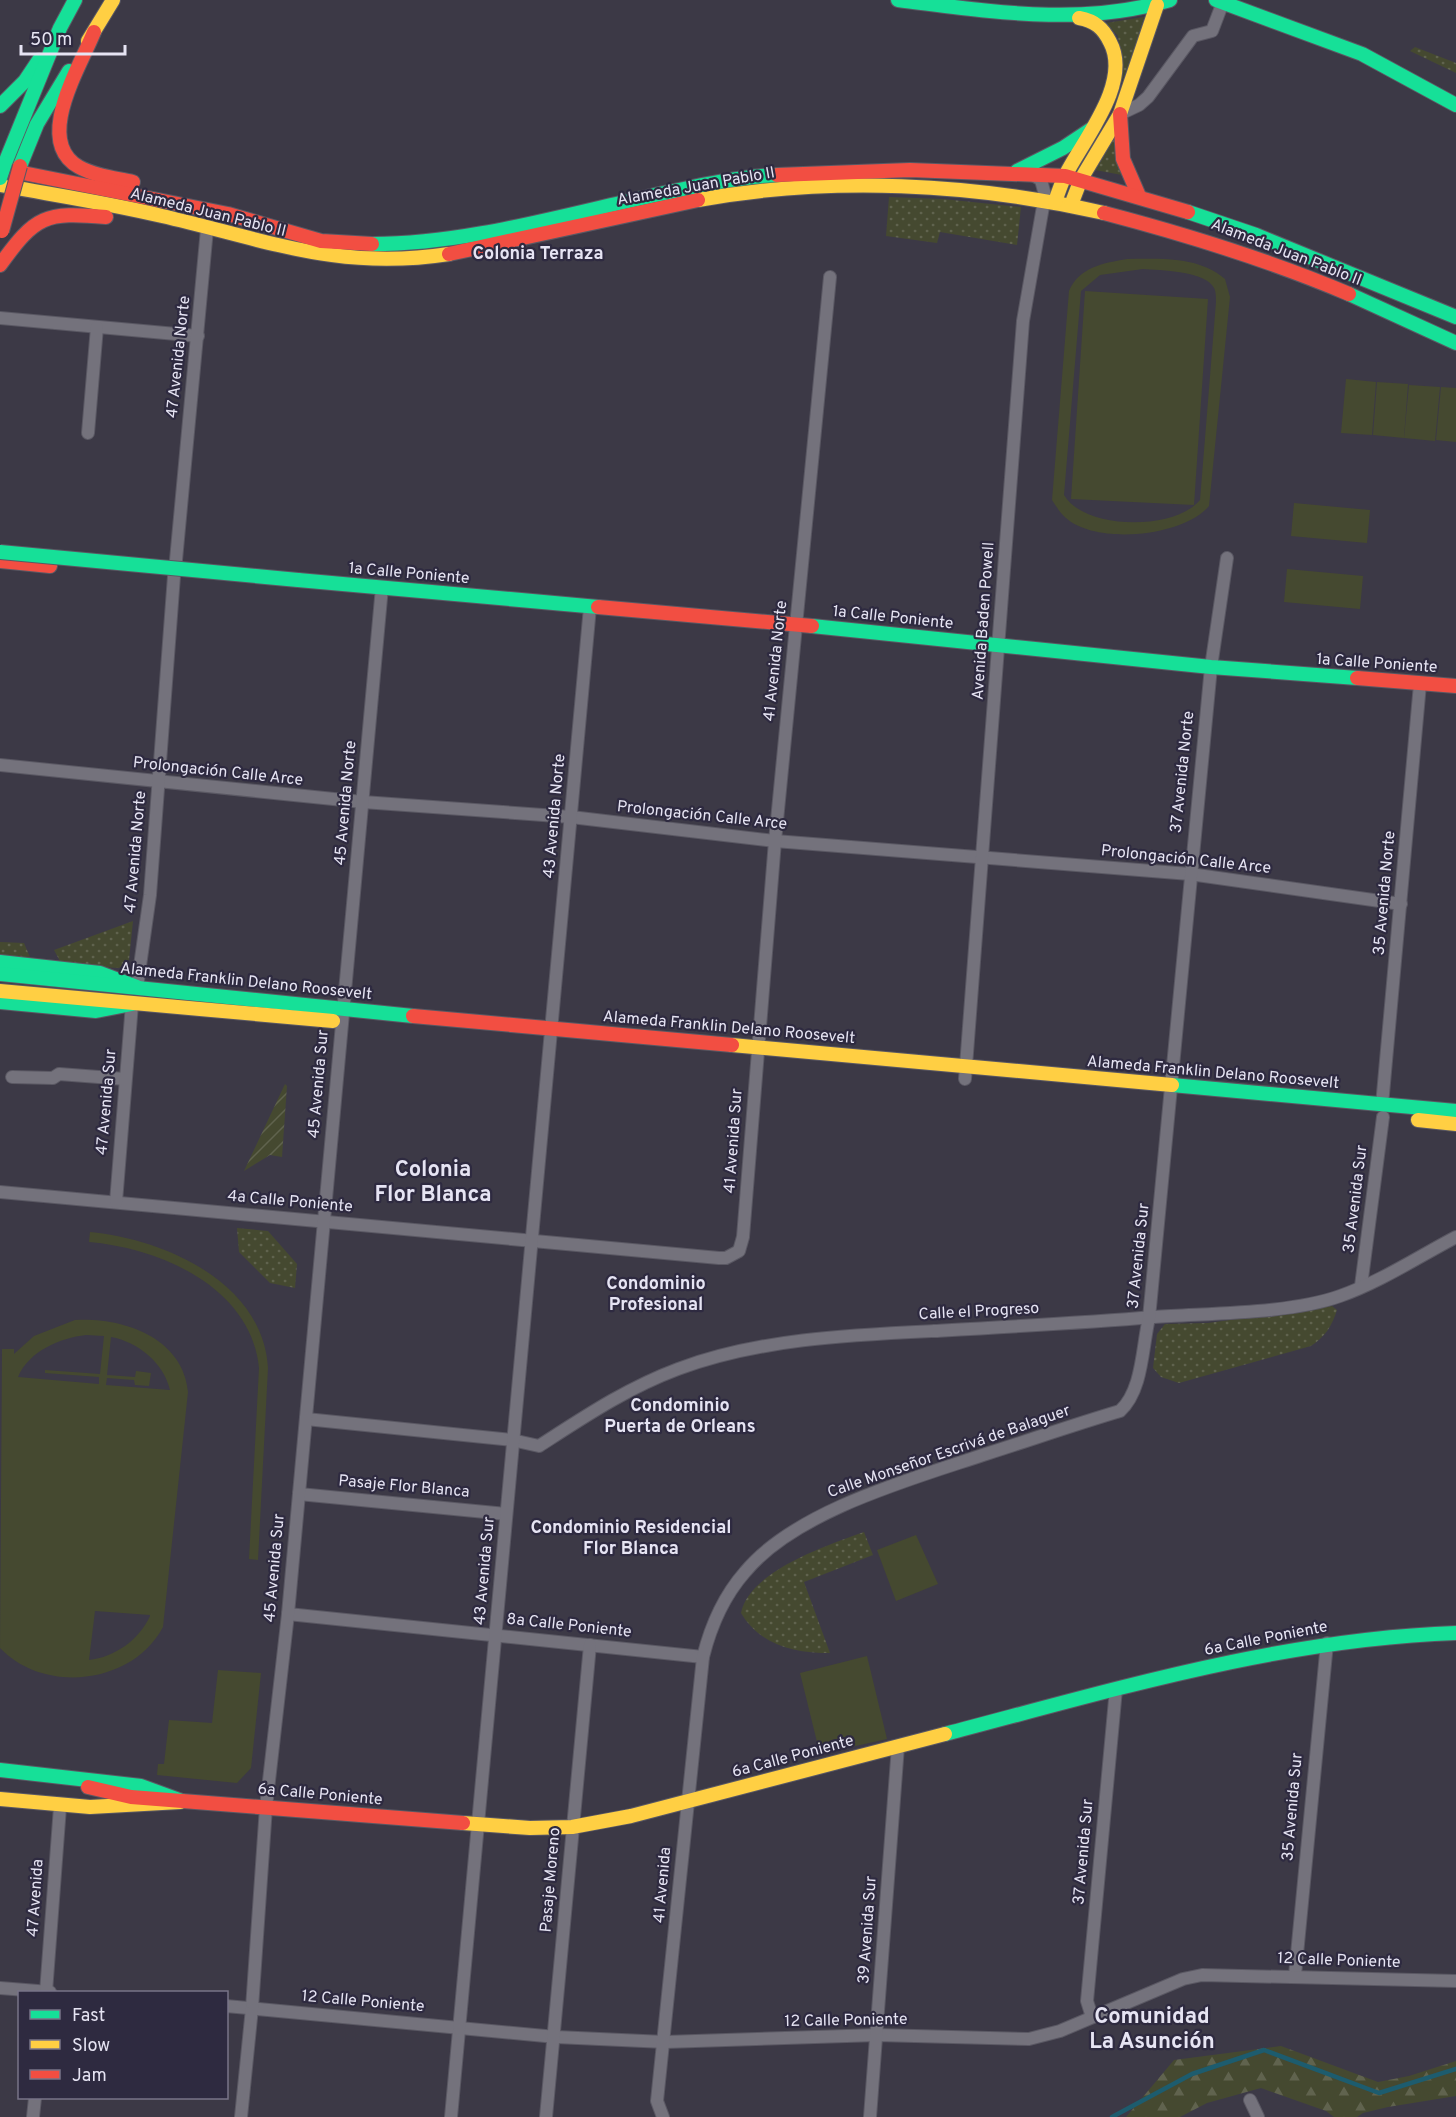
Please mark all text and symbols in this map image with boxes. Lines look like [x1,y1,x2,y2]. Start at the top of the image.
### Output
scale bar [21,18,124,56]
text: 50 m [30,29,72,52]
street label: Alameda Juan Pablo II [616,163,776,211]
street label: Alameda Juan Pablo II [128,184,288,242]
street label: Alameda Juan Pablo II [1208,215,1364,291]
district label: Colonia Terraza [473,243,603,266]
street label: 47 Avenida Norte [163,295,195,419]
street label: Avenida Baden Powell [969,541,999,701]
street label: 1a Calle Poniente [348,559,470,589]
street label: 41 Avenida Norte [760,600,792,722]
street label: 1a Calle Poniente [832,602,954,634]
street label: 1a Calle Poniente [1316,650,1438,678]
street label: 37 Avenida Norte [1167,710,1199,834]
street label: 45 Avenida Norte [331,740,361,866]
street label: Prolongación Calle Arce [132,753,304,791]
street label: 43 Avenida Norte [540,753,570,879]
street label: 47 Avenida Norte [121,790,151,914]
street label: Prolongación Calle Arce [616,797,788,835]
street label: 35 Avenida Norte [1370,830,1400,956]
street label: Prolongación Calle Arce [1100,841,1272,879]
street label: Alameda Franklin Delano Roosevelt [119,959,373,1005]
street label: Alameda Franklin Delano Roosevelt [602,1007,856,1049]
street label: 45 Avenida Sur [304,1029,334,1139]
street label: 47 Avenida Sur [92,1048,122,1156]
street label: Alameda Franklin Delano Roosevelt [1086,1052,1340,1094]
street label: 41 Avenida Sur [720,1088,748,1194]
street label: 35 Avenida Sur [1339,1144,1373,1254]
district label: Colonia Flor Blanca [374,1157,492,1209]
street label: 4a Calle Poniente [227,1187,353,1217]
street label: 37 Avenida Sur [1123,1202,1155,1310]
district label: Condominio Profesional [606,1273,706,1317]
street label: Calle el Progreso [918,1299,1040,1325]
district label: Condominio Puerta de Orleans [604,1395,756,1439]
street label: Calle Monseñor Escrivá de Balaguer [825,1401,1073,1503]
street label: Pasaje Flor Blanca [338,1471,470,1503]
street label: 45 Avenida Sur [260,1513,290,1623]
street label: 43 Avenida Sur [470,1516,500,1626]
district label: Condominio Residencial Flor Blanca [531,1517,731,1561]
street label: 8a Calle Poniente [505,1609,633,1643]
street label: 6a Calle Poniente [1203,1617,1329,1661]
street label: 6a Calle Poniente [730,1731,856,1783]
street label: 35 Avenida Sur [1278,1752,1308,1862]
street label: 6a Calle Poniente [257,1780,383,1810]
street label: 37 Avenida Sur [1069,1798,1099,1906]
street label: Pasaje Moreno [536,1827,566,1933]
street label: 41 Avenida [650,1846,676,1924]
street label: 47 Avenida [23,1858,49,1938]
street label: 39 Avenida Sur [854,1875,882,1985]
street label: 12 Calle Poniente [1277,1949,1401,1973]
street label: 12 Calle Poniente [301,1987,425,2017]
legend [18,1991,228,2099]
district label: Comunidad La Asunción [1089,2004,1215,2056]
text: Fast [72,2005,105,2028]
street label: 12 Calle Poniente [784,2010,908,2032]
text: Slow [72,2035,110,2058]
text: Jam [72,2065,107,2088]

